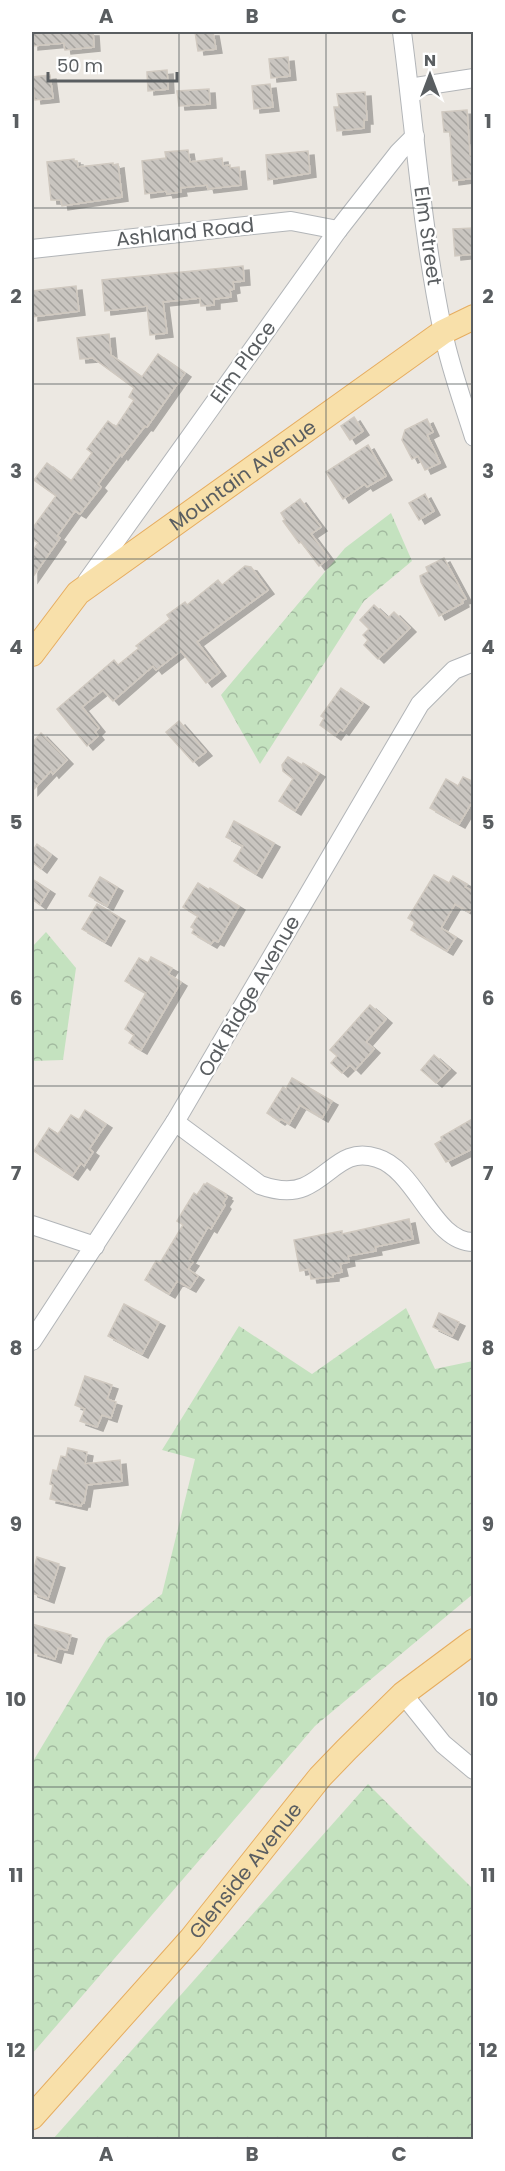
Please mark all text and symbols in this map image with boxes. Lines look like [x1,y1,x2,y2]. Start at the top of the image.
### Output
text: A [99,2,114,30]
text: B [245,2,259,30]
text: C [391,2,407,30]
scale bar [48,45,177,83]
north arrow [400,45,460,105]
text: N [424,49,436,72]
text: 50 m [57,53,103,78]
text: 1 [12,107,20,135]
text: 1 [484,107,492,135]
street label: Elm Street [407,185,449,287]
street label: Ashland Road [115,211,255,253]
text: 2 [10,282,22,310]
text: 2 [482,282,494,310]
street label: Elm Place [204,315,282,409]
street label: Mountain Avenue [164,413,322,537]
text: 3 [10,457,22,485]
text: 3 [482,457,494,485]
text: 4 [9,633,23,661]
text: 4 [481,633,495,661]
text: 5 [10,808,23,836]
text: 5 [482,808,495,836]
street label: Oak Ridge Avenue [191,910,307,1082]
text: 6 [10,984,22,1012]
text: 6 [482,984,494,1012]
text: 7 [11,1159,22,1187]
text: 7 [483,1159,494,1187]
text: 8 [10,1334,22,1362]
text: 8 [482,1334,494,1362]
text: 9 [10,1510,22,1538]
text: 9 [482,1510,494,1538]
text: 10 [6,1685,26,1713]
text: 10 [478,1685,498,1713]
street label: Glenside Avenue [182,1796,309,1945]
text: 11 [8,1861,24,1889]
text: 11 [480,1861,496,1889]
text: 12 [7,2036,25,2064]
text: 12 [479,2036,497,2064]
text: A [99,2140,114,2168]
text: B [245,2140,259,2168]
text: C [391,2140,407,2168]

